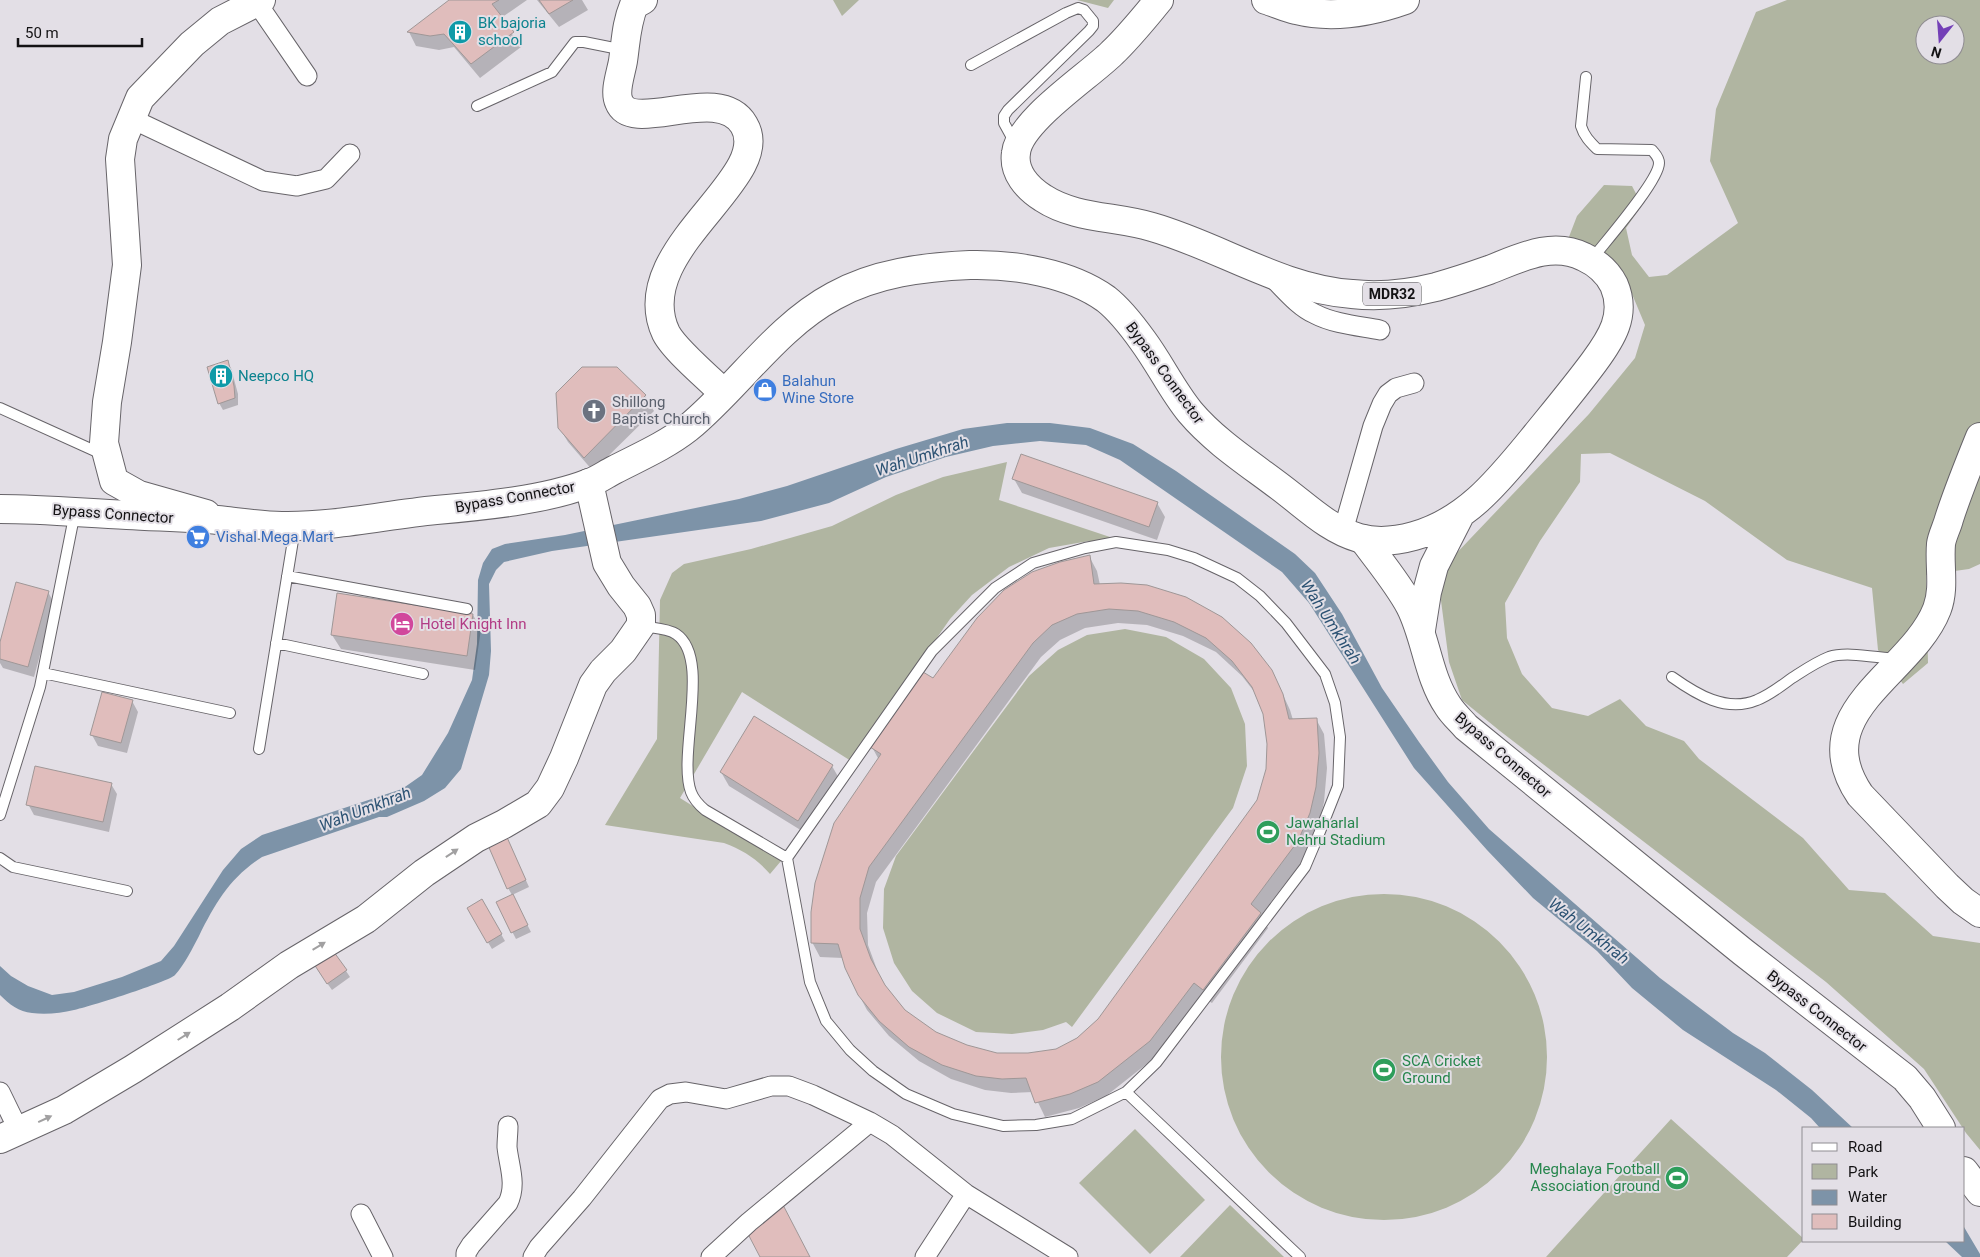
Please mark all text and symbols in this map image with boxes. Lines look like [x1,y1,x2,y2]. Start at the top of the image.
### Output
place label: BK bajoria school [478,14,546,49]
scale bar [18,15,141,47]
north arrow [1915,15,1965,65]
building icon: BK bajoria school [447,19,473,45]
text: 50 m [25,24,59,42]
text: N [1929,43,1943,62]
road number: MDR32 [1363,282,1421,306]
street label: Bypass Connector [1122,319,1208,427]
building icon: Neepco HQ [208,363,234,389]
place label: Neepco HQ [238,367,314,385]
place label: Balahun Wine Store [782,372,854,407]
shop icon: Balahun Wine Store [752,377,778,403]
place label: Shillong Baptist Church [612,393,710,428]
church icon: Shillong Baptist Church [581,398,607,424]
water label: Wah Umkhrah [873,432,971,480]
street label: Bypass Connector [454,478,576,516]
street label: Bypass Connector [52,501,174,527]
supermarket icon: Vishal Mega Mart [185,524,211,550]
place label: Vishal Mega Mart [216,528,334,546]
water label: Wah Umkhrah [1297,576,1365,668]
hotel icon: Hotel Knight Inn [389,611,415,637]
place label: Hotel Knight Inn [420,615,527,633]
street label: Bypass Connector [1451,708,1555,802]
water label: Wah Umkhrah [317,783,413,835]
place label: Jawaharlal Nehru Stadium [1286,814,1386,849]
sports icon: Jawaharlal Nehru Stadium [1255,819,1281,845]
one-way arrow [445,848,459,858]
water label: Wah Umkhrah [1545,894,1633,968]
one-way arrow [313,942,326,951]
street label: Bypass Connector [1764,967,1870,1055]
one-way arrow [177,1031,190,1040]
place label: SCA Cricket Ground [1402,1052,1481,1087]
sports icon: SCA Cricket Ground [1371,1057,1397,1083]
one-way arrow [37,1115,52,1124]
legend [1802,1127,1965,1242]
text: Road [1848,1138,1882,1156]
place label: Meghalaya Football Association ground [1530,1160,1660,1195]
text: Park [1848,1163,1879,1181]
sports icon: Meghalaya Football Association ground [1664,1165,1690,1191]
text: Water [1848,1188,1887,1206]
text: Building [1848,1213,1902,1231]

